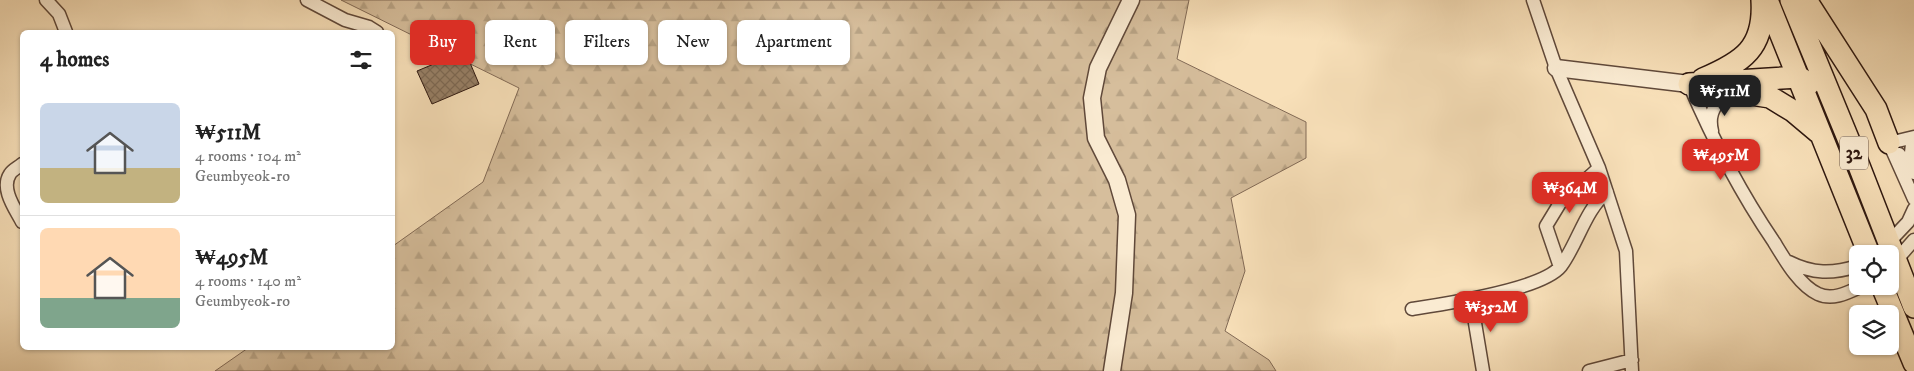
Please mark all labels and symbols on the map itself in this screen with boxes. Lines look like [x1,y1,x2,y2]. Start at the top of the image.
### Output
pin: ₩511M [1690,74,1760,117]
road number: 32 [1840,136,1868,170]
pin: ₩495M [1686,138,1756,181]
pin: ₩364M [1535,172,1605,214]
pin: ₩352M [1456,290,1526,333]

